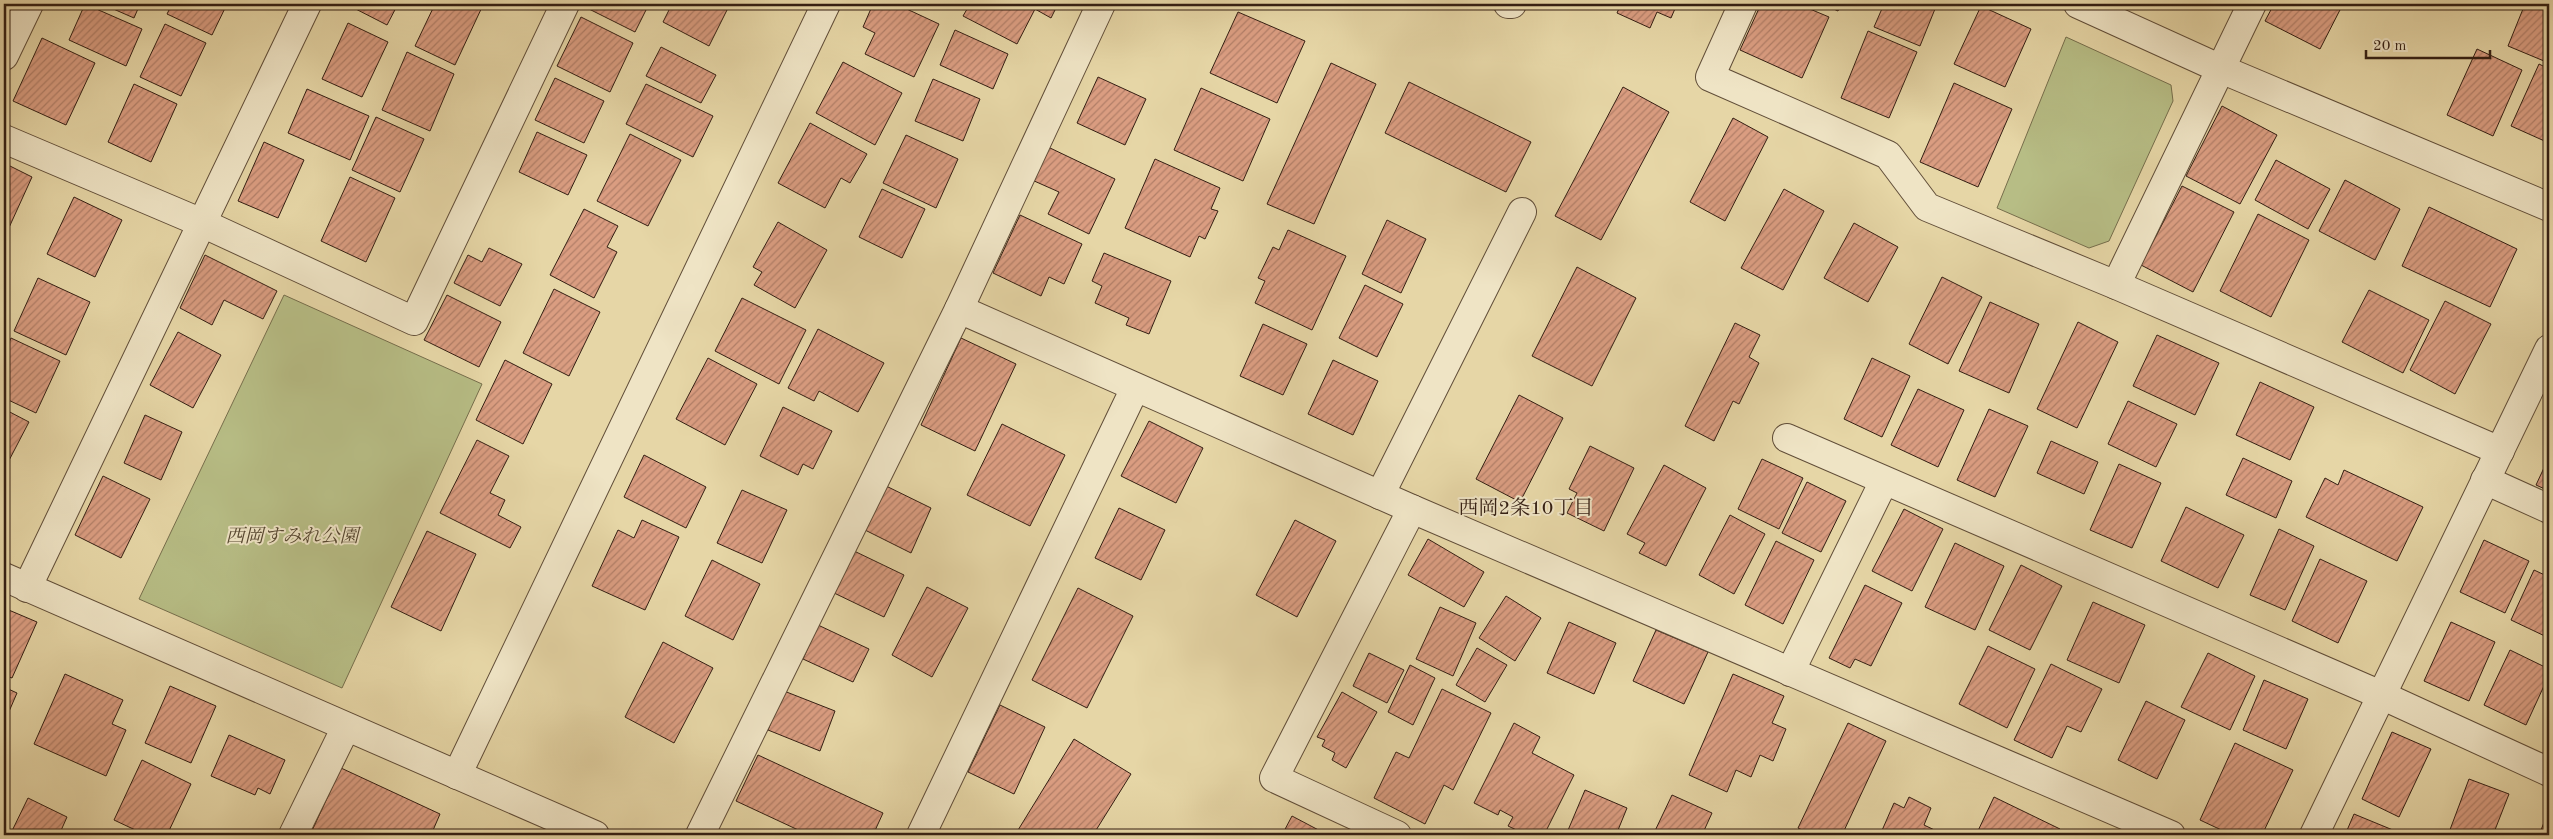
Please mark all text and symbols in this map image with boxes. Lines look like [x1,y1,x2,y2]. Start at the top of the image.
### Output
scale bar [2366,28,2489,60]
text: 20 m [2373,39,2407,54]
district label: 西岡2条10丁目 [1459,497,1593,519]
park label: 西岡すみれ公園 [225,526,361,547]

